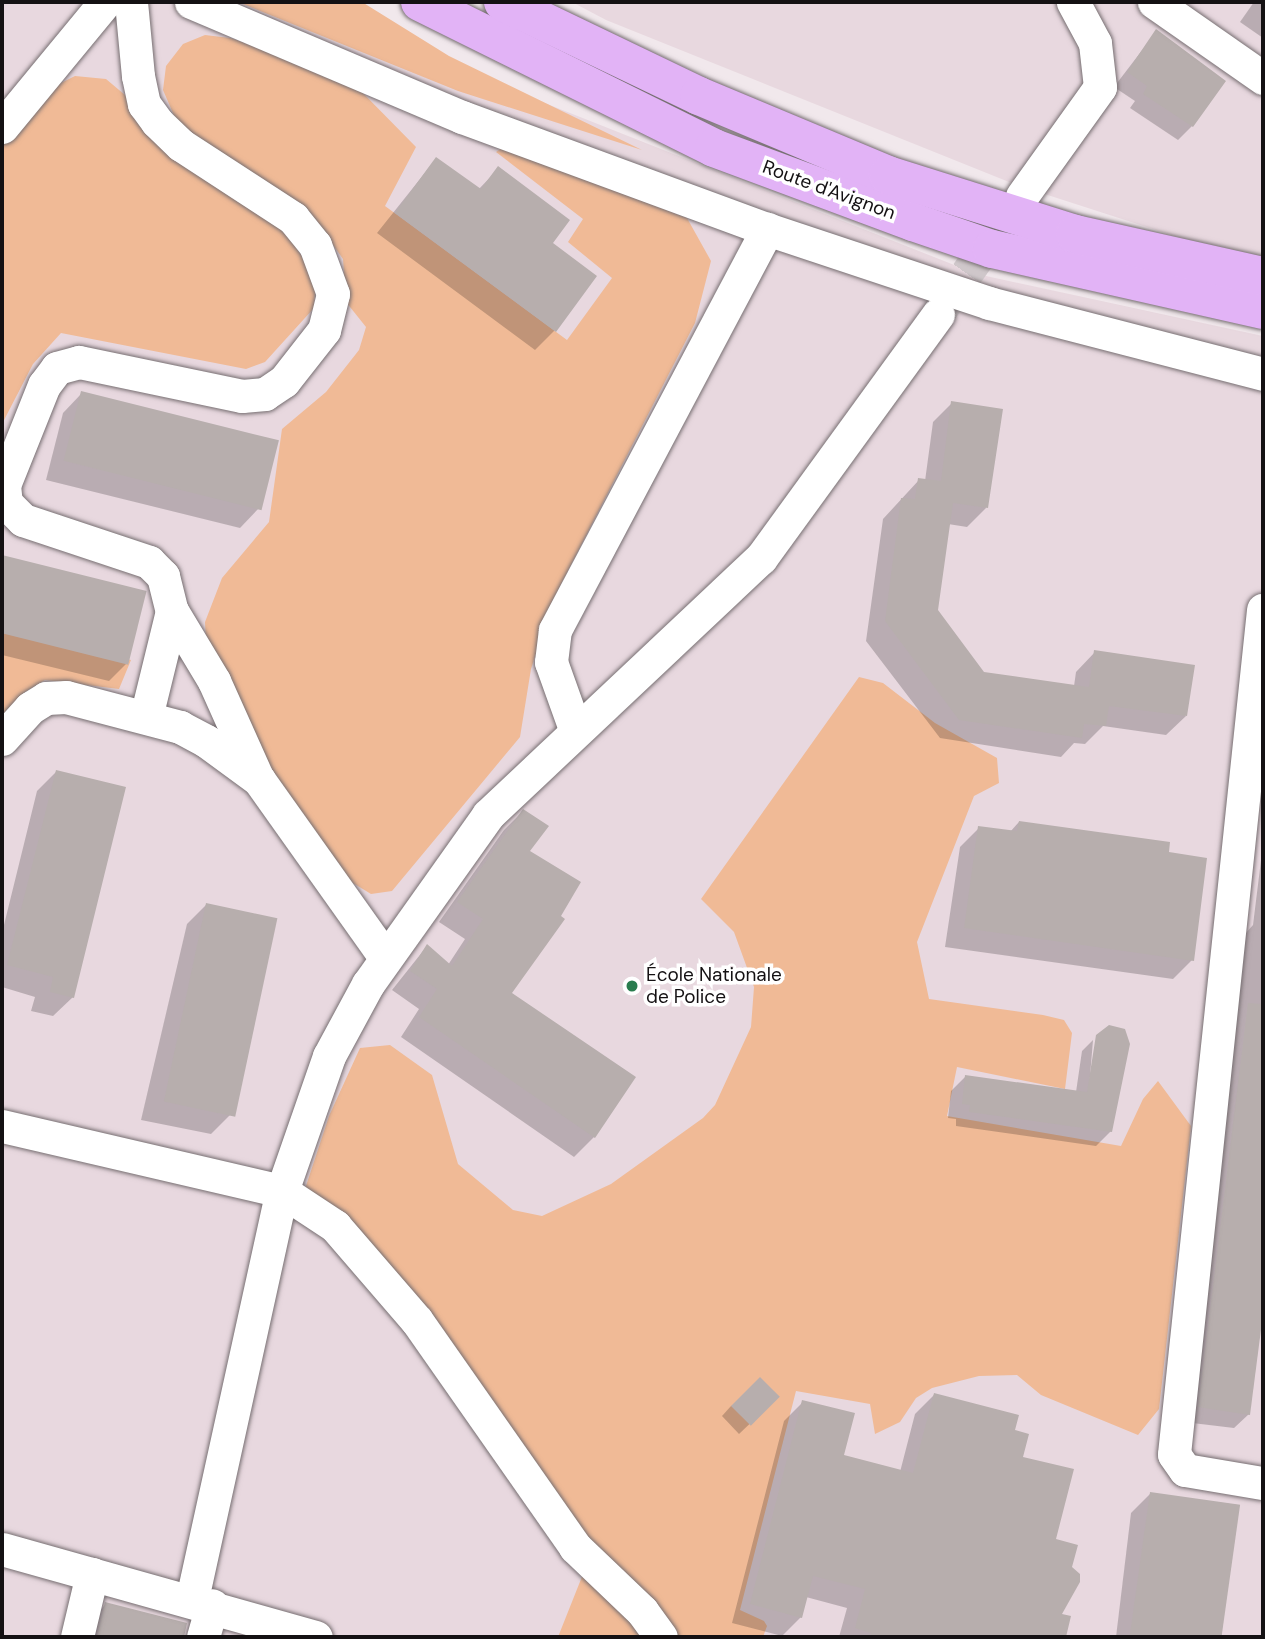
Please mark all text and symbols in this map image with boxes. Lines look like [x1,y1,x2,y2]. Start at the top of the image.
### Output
street label: Route d'Avignon [760,155,898,225]
place label: École Nationale de Police [646,964,782,1008]
marker: École Nationale de Police [624,978,640,994]

